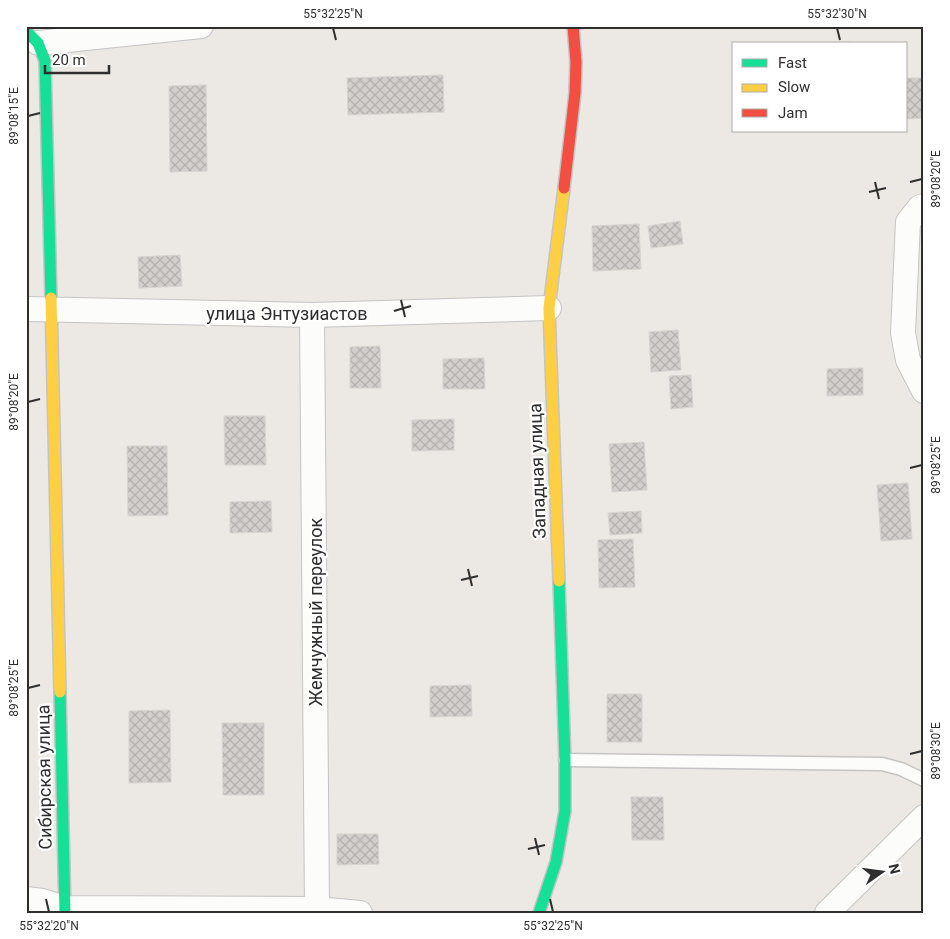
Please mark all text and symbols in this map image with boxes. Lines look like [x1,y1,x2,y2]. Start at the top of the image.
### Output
text: 55°32'25"N [303,7,363,21]
text: 55°32'30"N [807,7,867,21]
scale bar [45,42,109,74]
legend [732,42,908,132]
text: 20 m [52,51,86,69]
text: Fast [778,54,807,72]
text: Slow [778,78,810,96]
text: 89°08'15"E [7,87,21,145]
text: Jam [778,104,808,122]
text: 89°08'20"E [929,150,943,208]
street label: улица Энтузиастов [206,303,368,324]
text: 89°08'20"E [7,373,21,431]
street label: Западная улица [524,403,550,539]
text: 89°08'25"E [929,436,943,494]
street label: Жемчужный переулок [305,518,326,706]
text: 89°08'25"E [7,659,21,717]
street label: Сибирская улица [32,704,56,850]
text: 89°08'30"E [929,722,943,780]
north arrow [858,846,908,896]
text: N [886,862,904,876]
text: 55°32'20"N [19,919,79,933]
text: 55°32'25"N [523,919,583,933]

